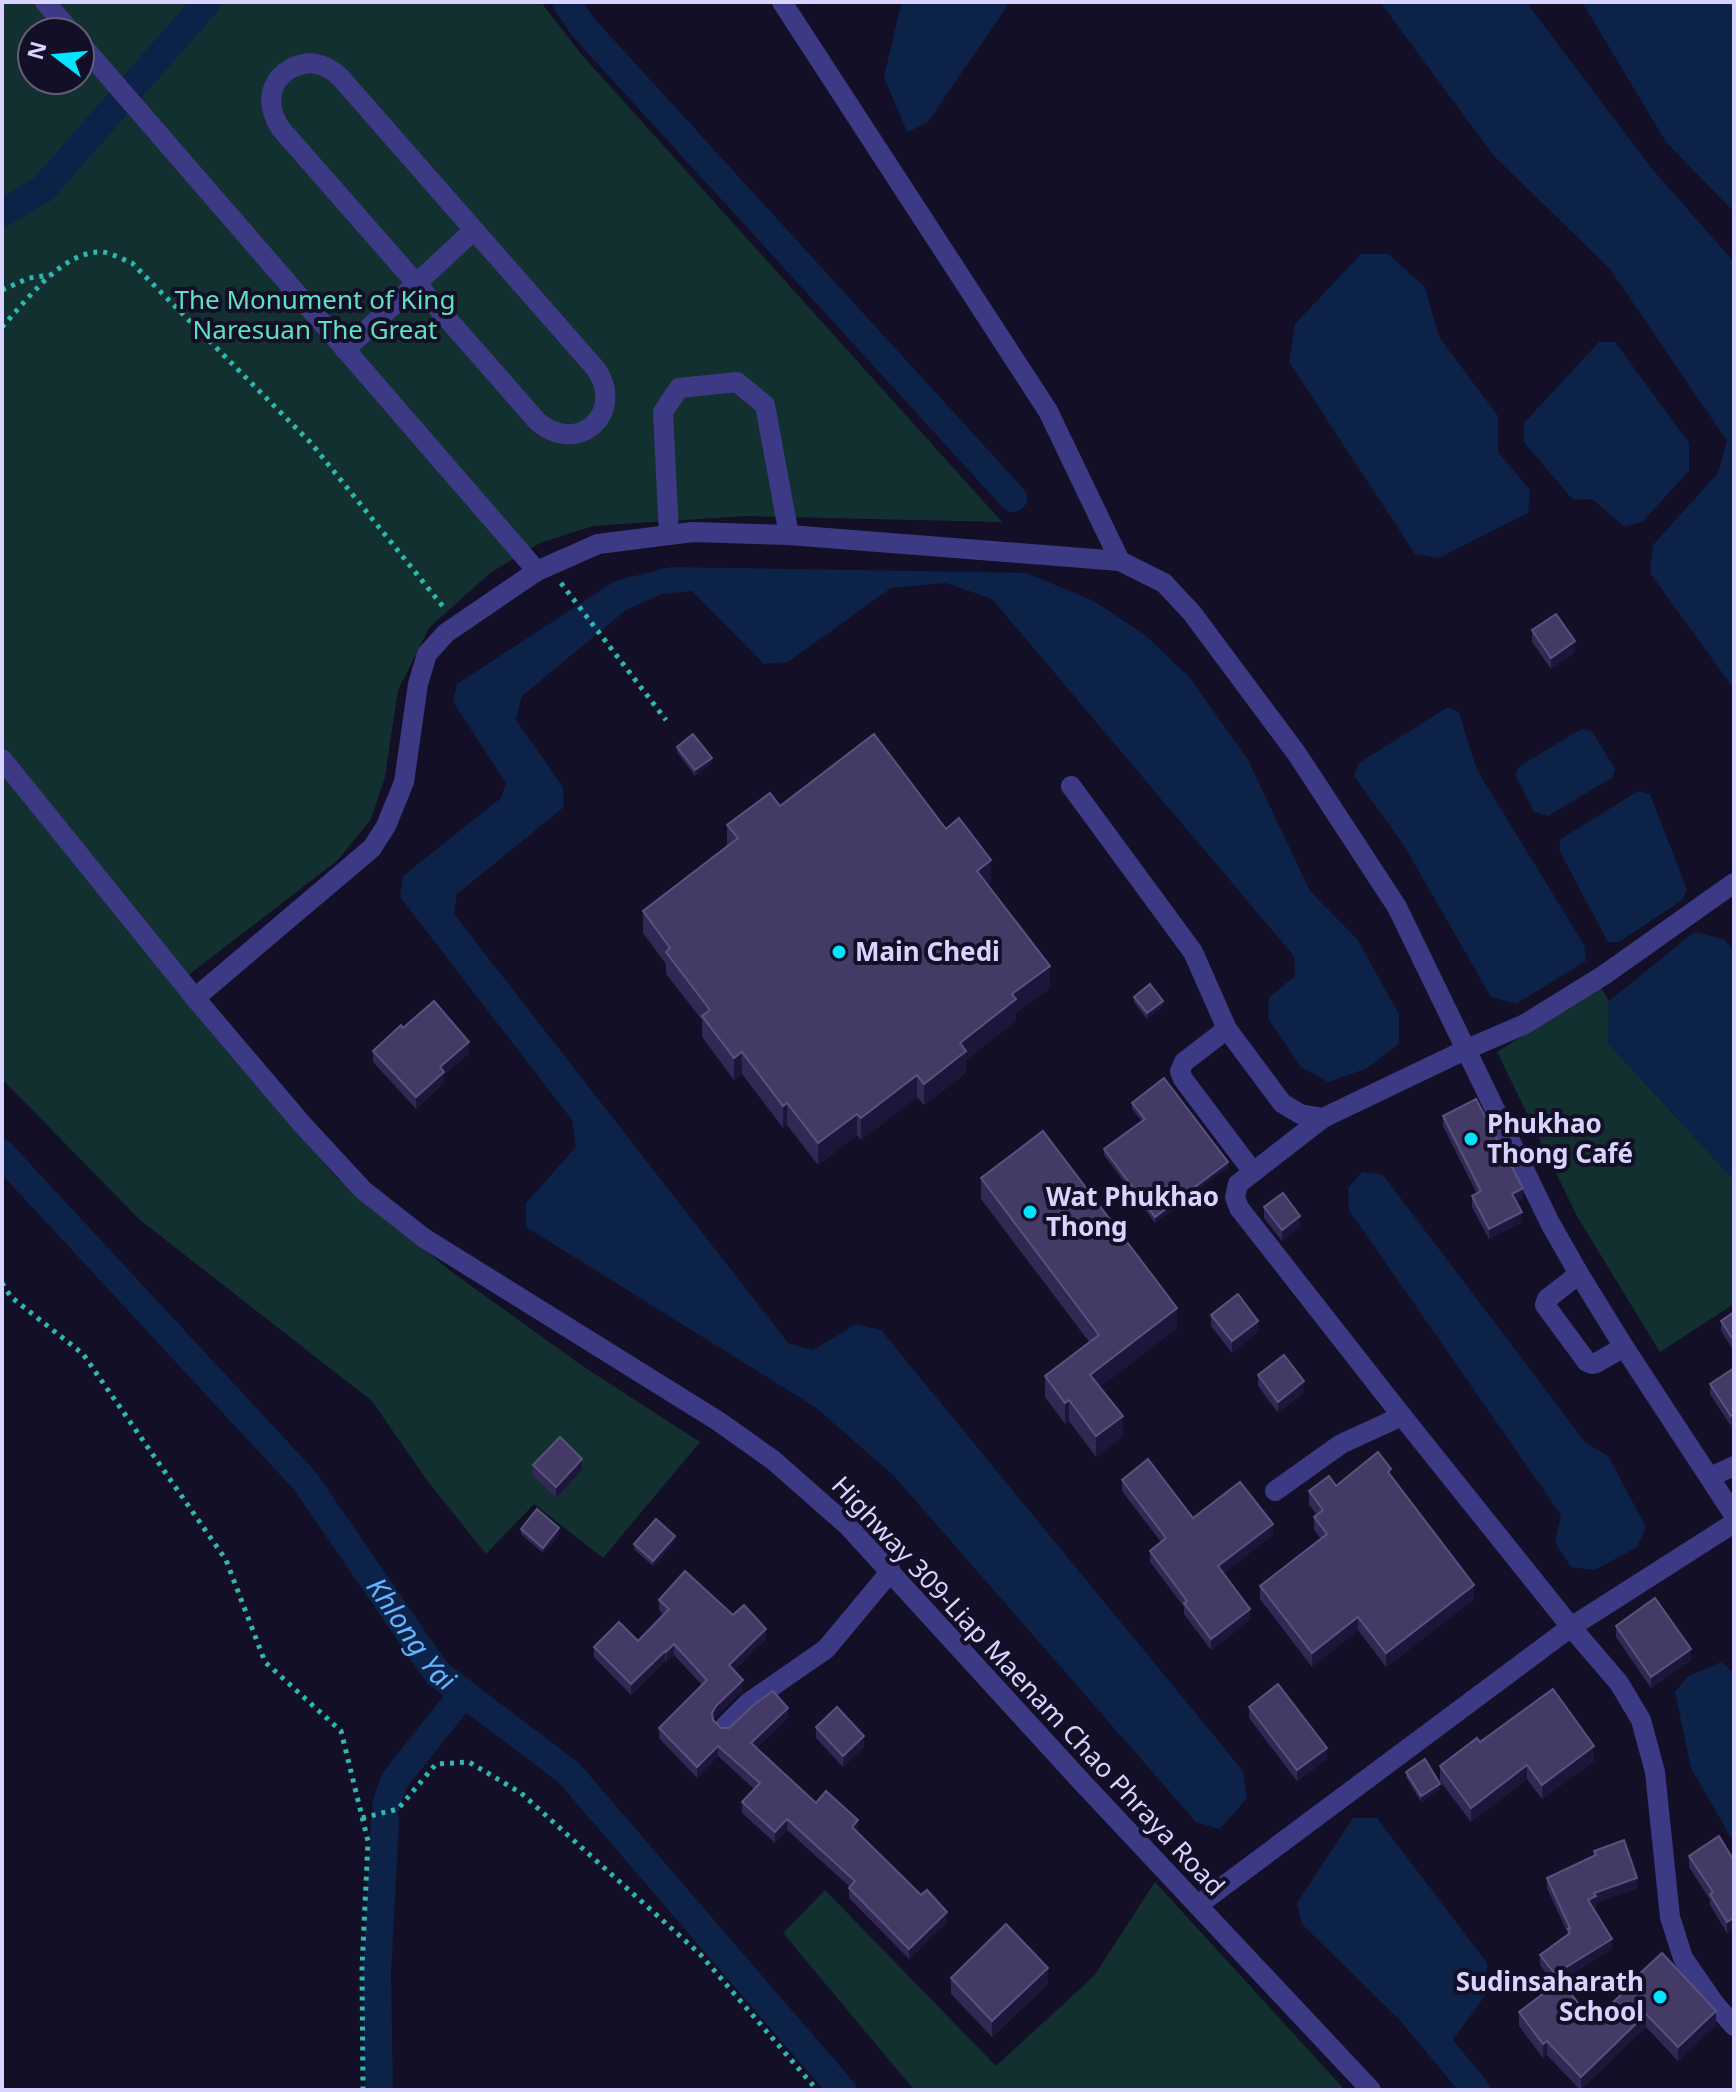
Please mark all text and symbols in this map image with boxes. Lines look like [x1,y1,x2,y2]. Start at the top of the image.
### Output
north arrow [16,16,96,96]
text: N [19,37,53,63]
park label: The Monument of King Naresuan The Great [175,281,455,347]
place label: Main Chedi [855,933,1000,969]
marker: Main Chedi [830,943,848,961]
place label: Phukhao Thong Café [1487,1105,1633,1171]
marker: Phukhao Thong Café [1462,1130,1480,1148]
place label: Wat Phukhao Thong [1046,1178,1219,1244]
marker: Wat Phukhao Thong [1021,1203,1039,1221]
street label: Highway 309-Liap Maenam Chao Phraya Road [824,1468,1233,1903]
water label: Khlong Yai [359,1569,464,1699]
place label: Sudinsaharath School [1456,1963,1644,2029]
marker: Sudinsaharath School [1651,1988,1669,2006]

